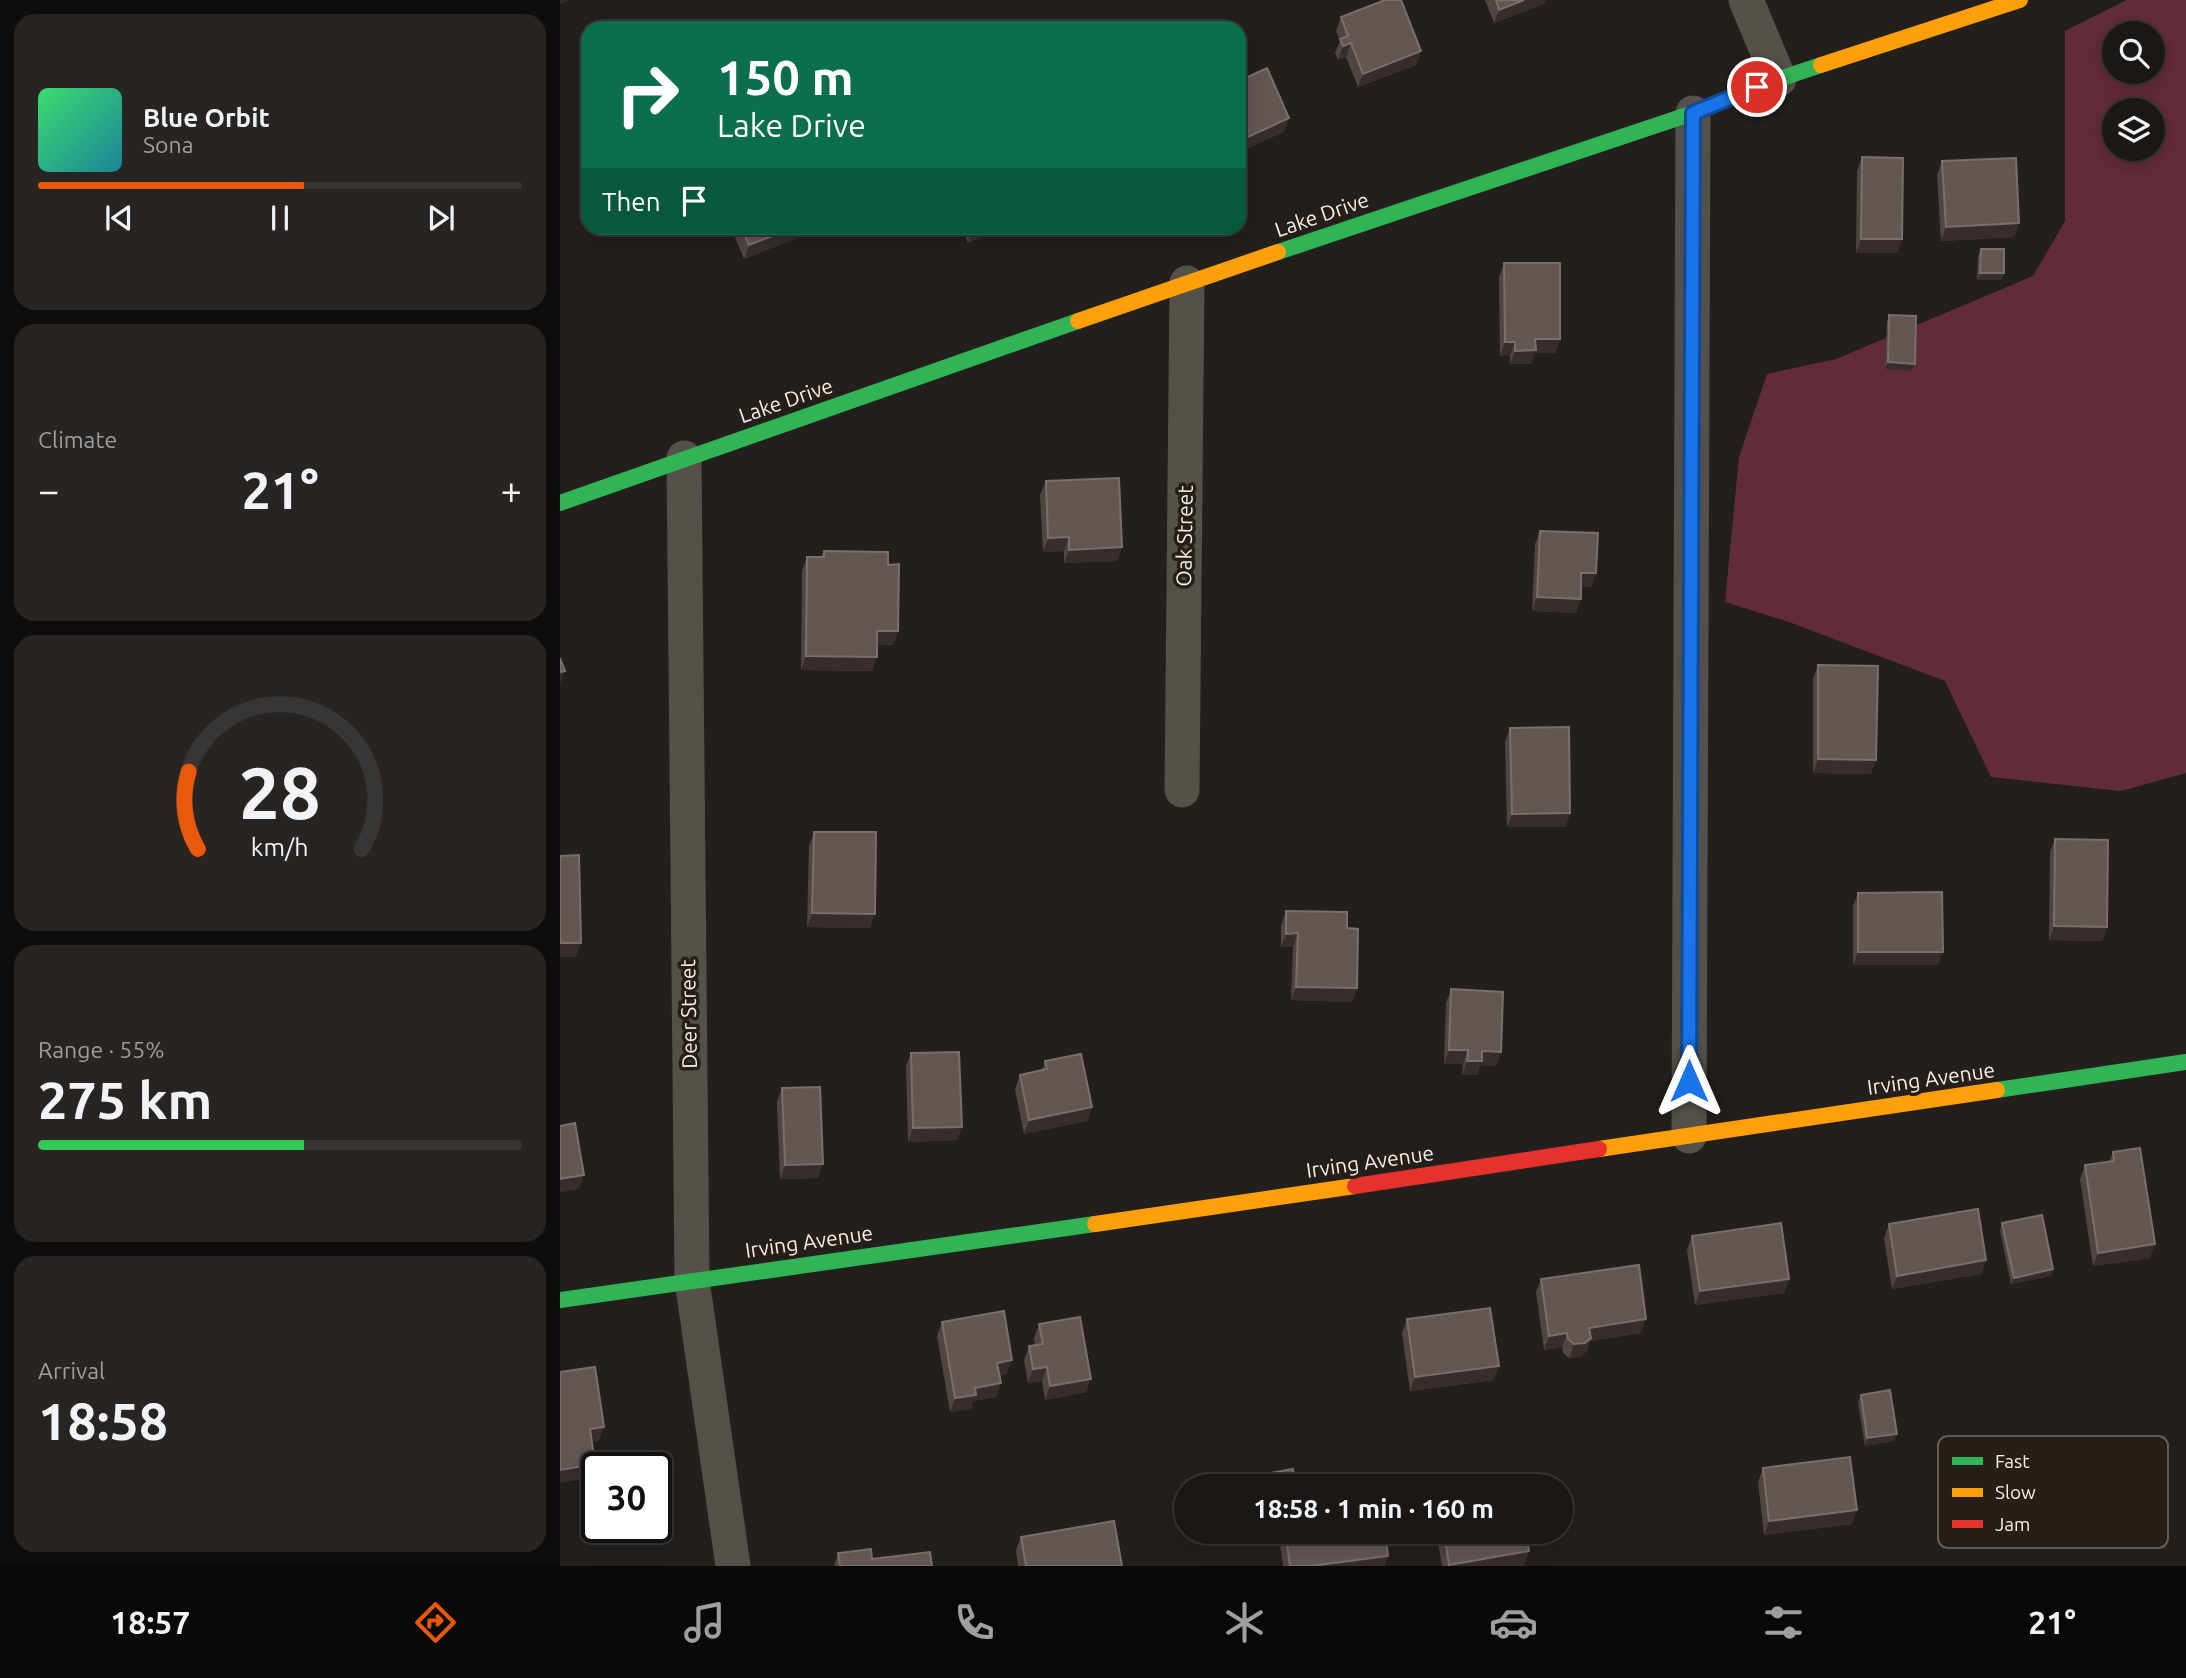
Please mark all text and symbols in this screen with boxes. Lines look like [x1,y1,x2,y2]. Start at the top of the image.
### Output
map controls [2102,21,2165,161]
button: search [2102,21,2165,84]
icon: right [602,49,693,140]
text: 150 m [717,49,854,104]
pin [1727,57,1787,117]
icon: arrive [1738,68,1776,106]
button: layers [2102,98,2165,161]
text: Blue Orbit [143,103,270,132]
text: Lake Drive [717,107,866,143]
text: Sona [143,132,193,157]
icon: arrive [675,182,713,220]
text: Then [602,187,661,216]
street label: Lake Drive [1272,187,1372,241]
icon: previous [100,199,138,237]
icon: pause [261,199,299,237]
icon: next [422,199,460,237]
street label: Lake Drive [736,373,836,427]
text: Climate [38,427,117,452]
text: 21° [241,461,319,519]
text: − [38,469,59,511]
text: + [501,469,522,511]
street label: Oak Street [1171,485,1197,587]
text: 28 [239,751,321,833]
text: km/h [251,833,309,861]
street label: Deer Street [675,959,701,1069]
text: Range · 55% [38,1037,165,1062]
position arrow [1652,1044,1726,1118]
street label: Irving Avenue [1865,1057,1996,1099]
text: 275 km [38,1071,212,1129]
street label: Irving Avenue [1304,1140,1435,1182]
street label: Irving Avenue [743,1220,874,1262]
text: Arrival [38,1358,105,1383]
text: 18:58 [38,1392,168,1450]
legend [1938,1436,2168,1548]
text: Fast [1995,1450,2030,1472]
speed limit sign: 30 [581,1452,672,1543]
text: Slow [1995,1481,2036,1503]
text: 18:58 · 1 min · 160 m [1253,1494,1494,1523]
text: Jam [1995,1513,2031,1535]
icon: directions [411,1598,460,1647]
icon: music [680,1598,729,1647]
icon: phone [950,1598,999,1647]
icon: climate [1220,1598,1269,1647]
icon: car [1489,1598,1538,1647]
icon: filters [1759,1598,1808,1647]
text: 18:57 [110,1604,190,1640]
text: 21° [2028,1604,2076,1640]

